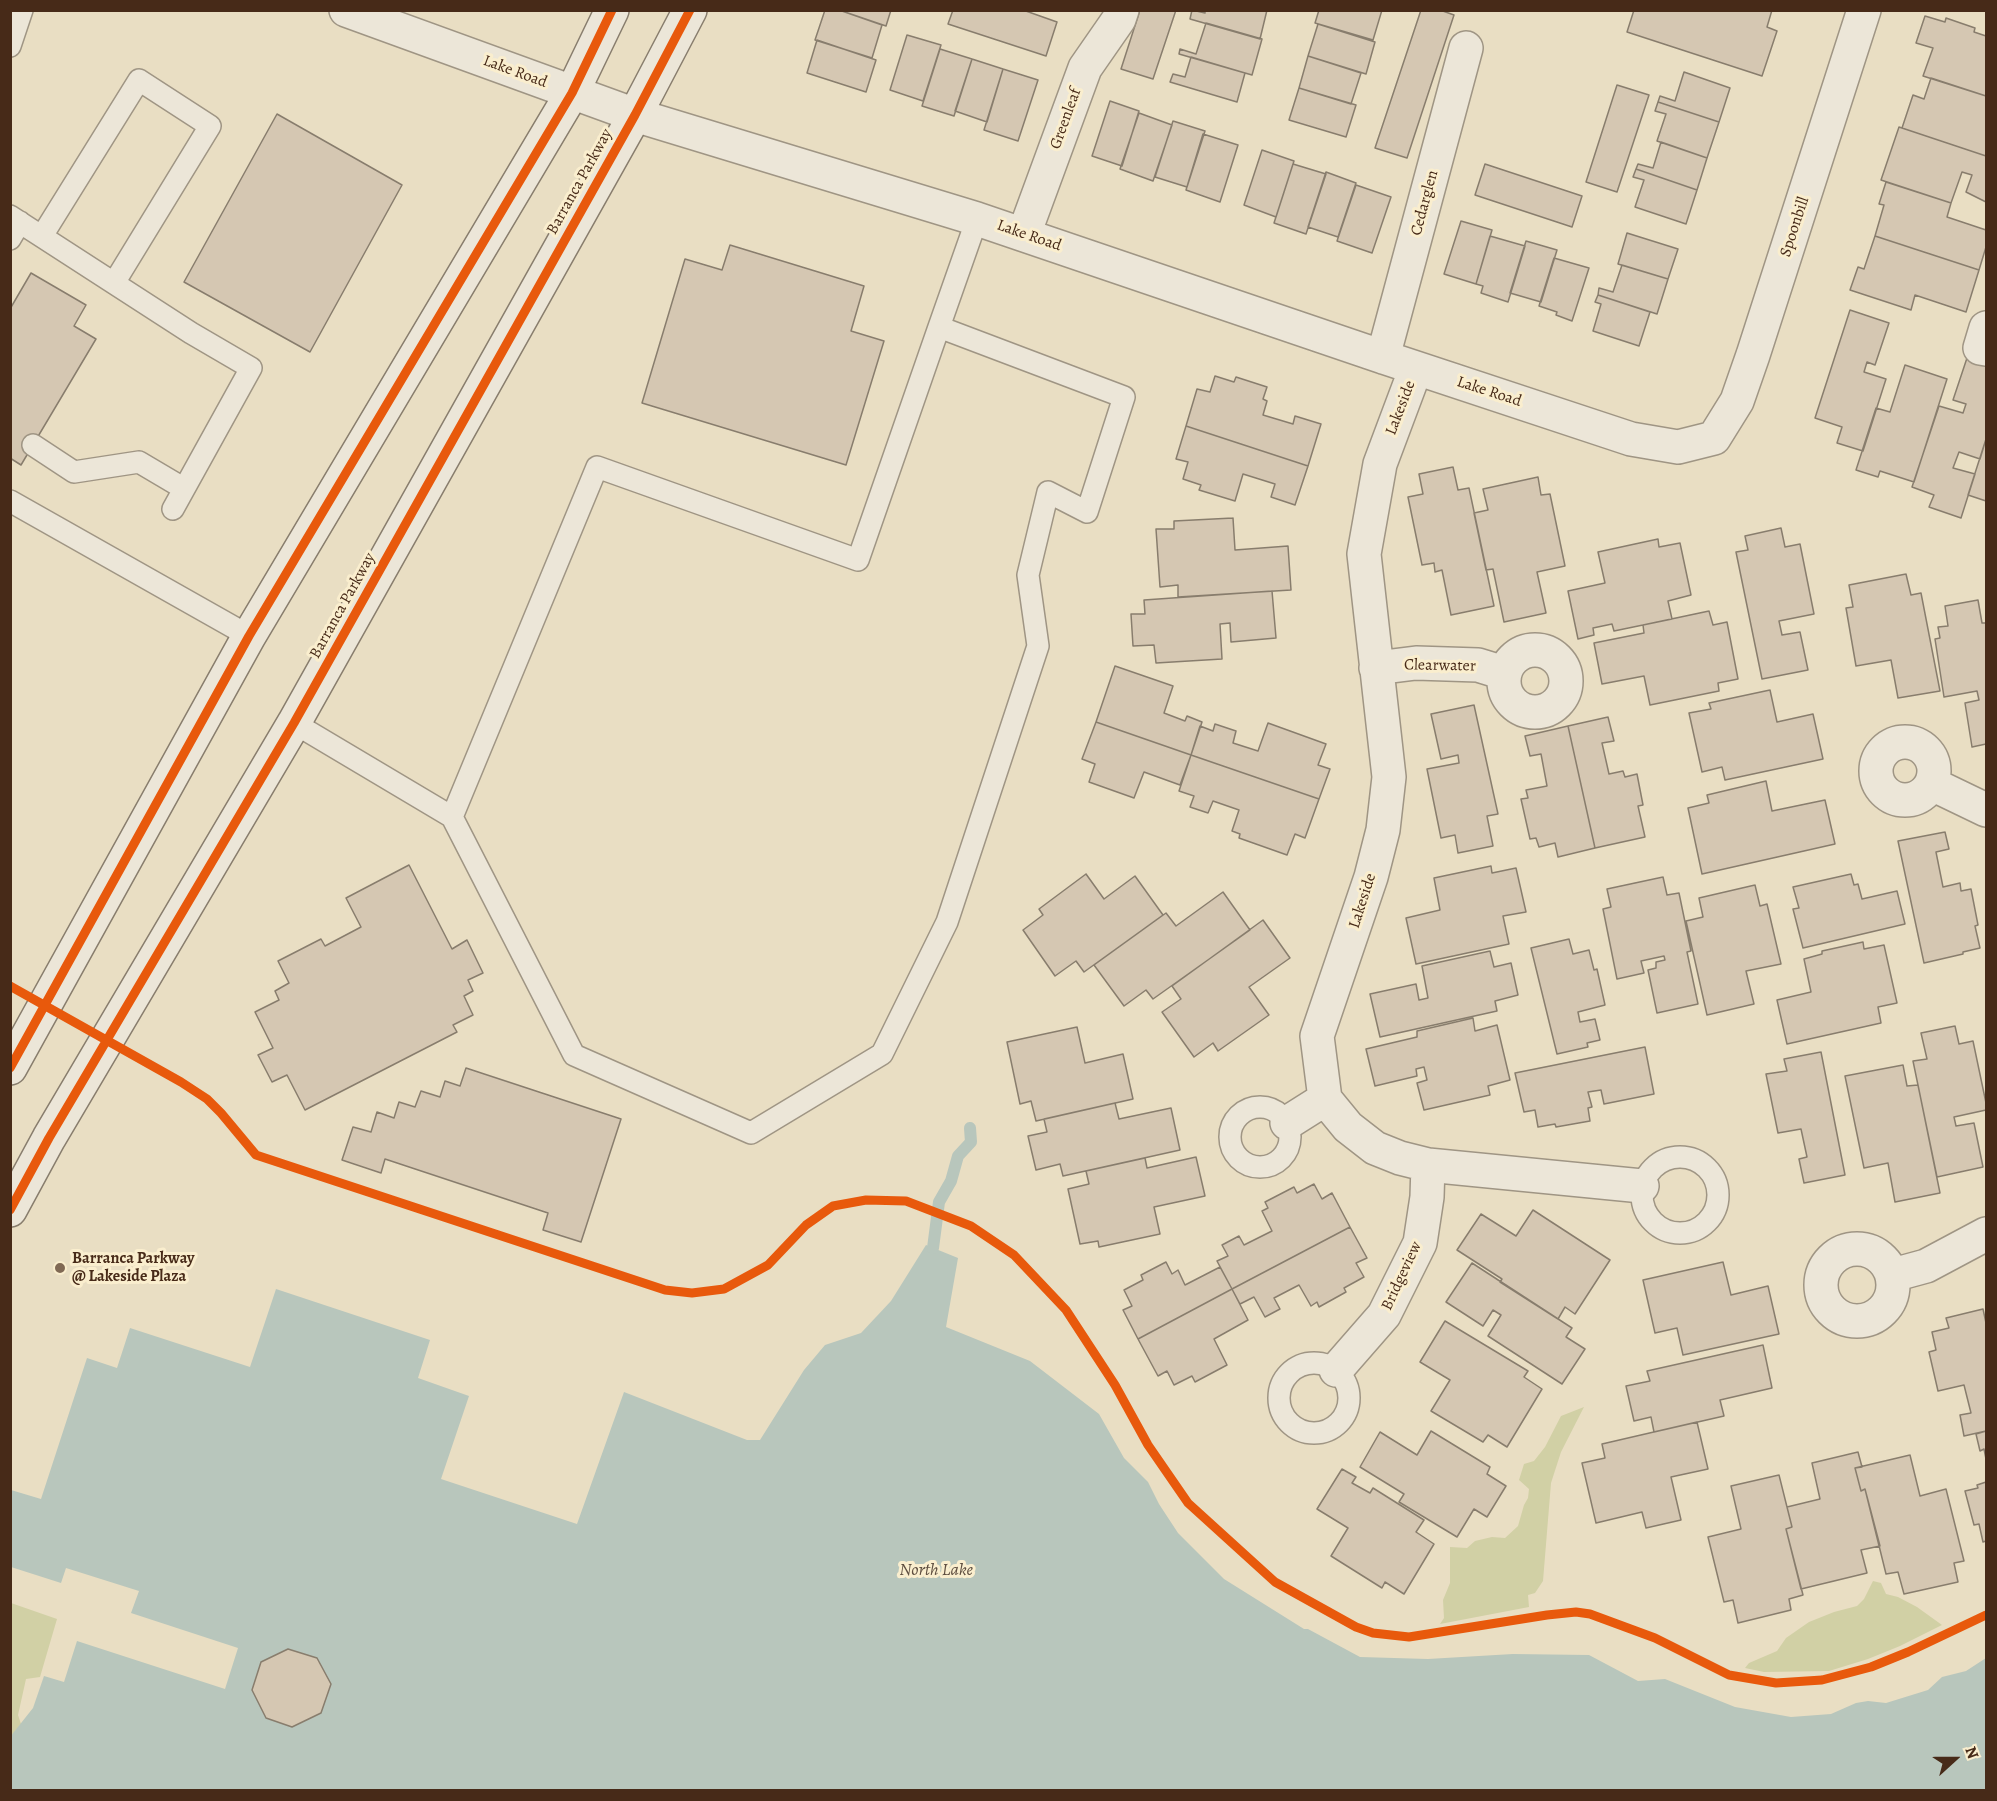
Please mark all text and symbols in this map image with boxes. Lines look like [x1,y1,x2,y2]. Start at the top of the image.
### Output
street label: Lake Road [480,52,550,92]
street label: Greenleaf [1046,86,1086,152]
street label: Barranca Parkway [543,126,617,238]
street label: Cedarglen [1407,168,1443,238]
street label: Spoonbill [1776,195,1814,259]
street label: Lake Road [994,216,1064,256]
street label: Lake Road [1454,373,1524,411]
street label: Lakeside [1382,378,1420,438]
street label: Barranca Parkway [306,550,380,662]
street label: Clearwater [1404,656,1476,676]
street label: Lakeside [1345,871,1381,931]
street label: Bridgeview [1378,1238,1426,1314]
place label: Barranca Parkway @ Lakeside Plaza [72,1249,195,1287]
marker: Barranca Parkway @ Lakeside Plaza [53,1261,67,1275]
water label: North Lake [899,1560,973,1582]
north arrow [1925,1729,1985,1789]
text: N [1959,1743,1984,1762]

